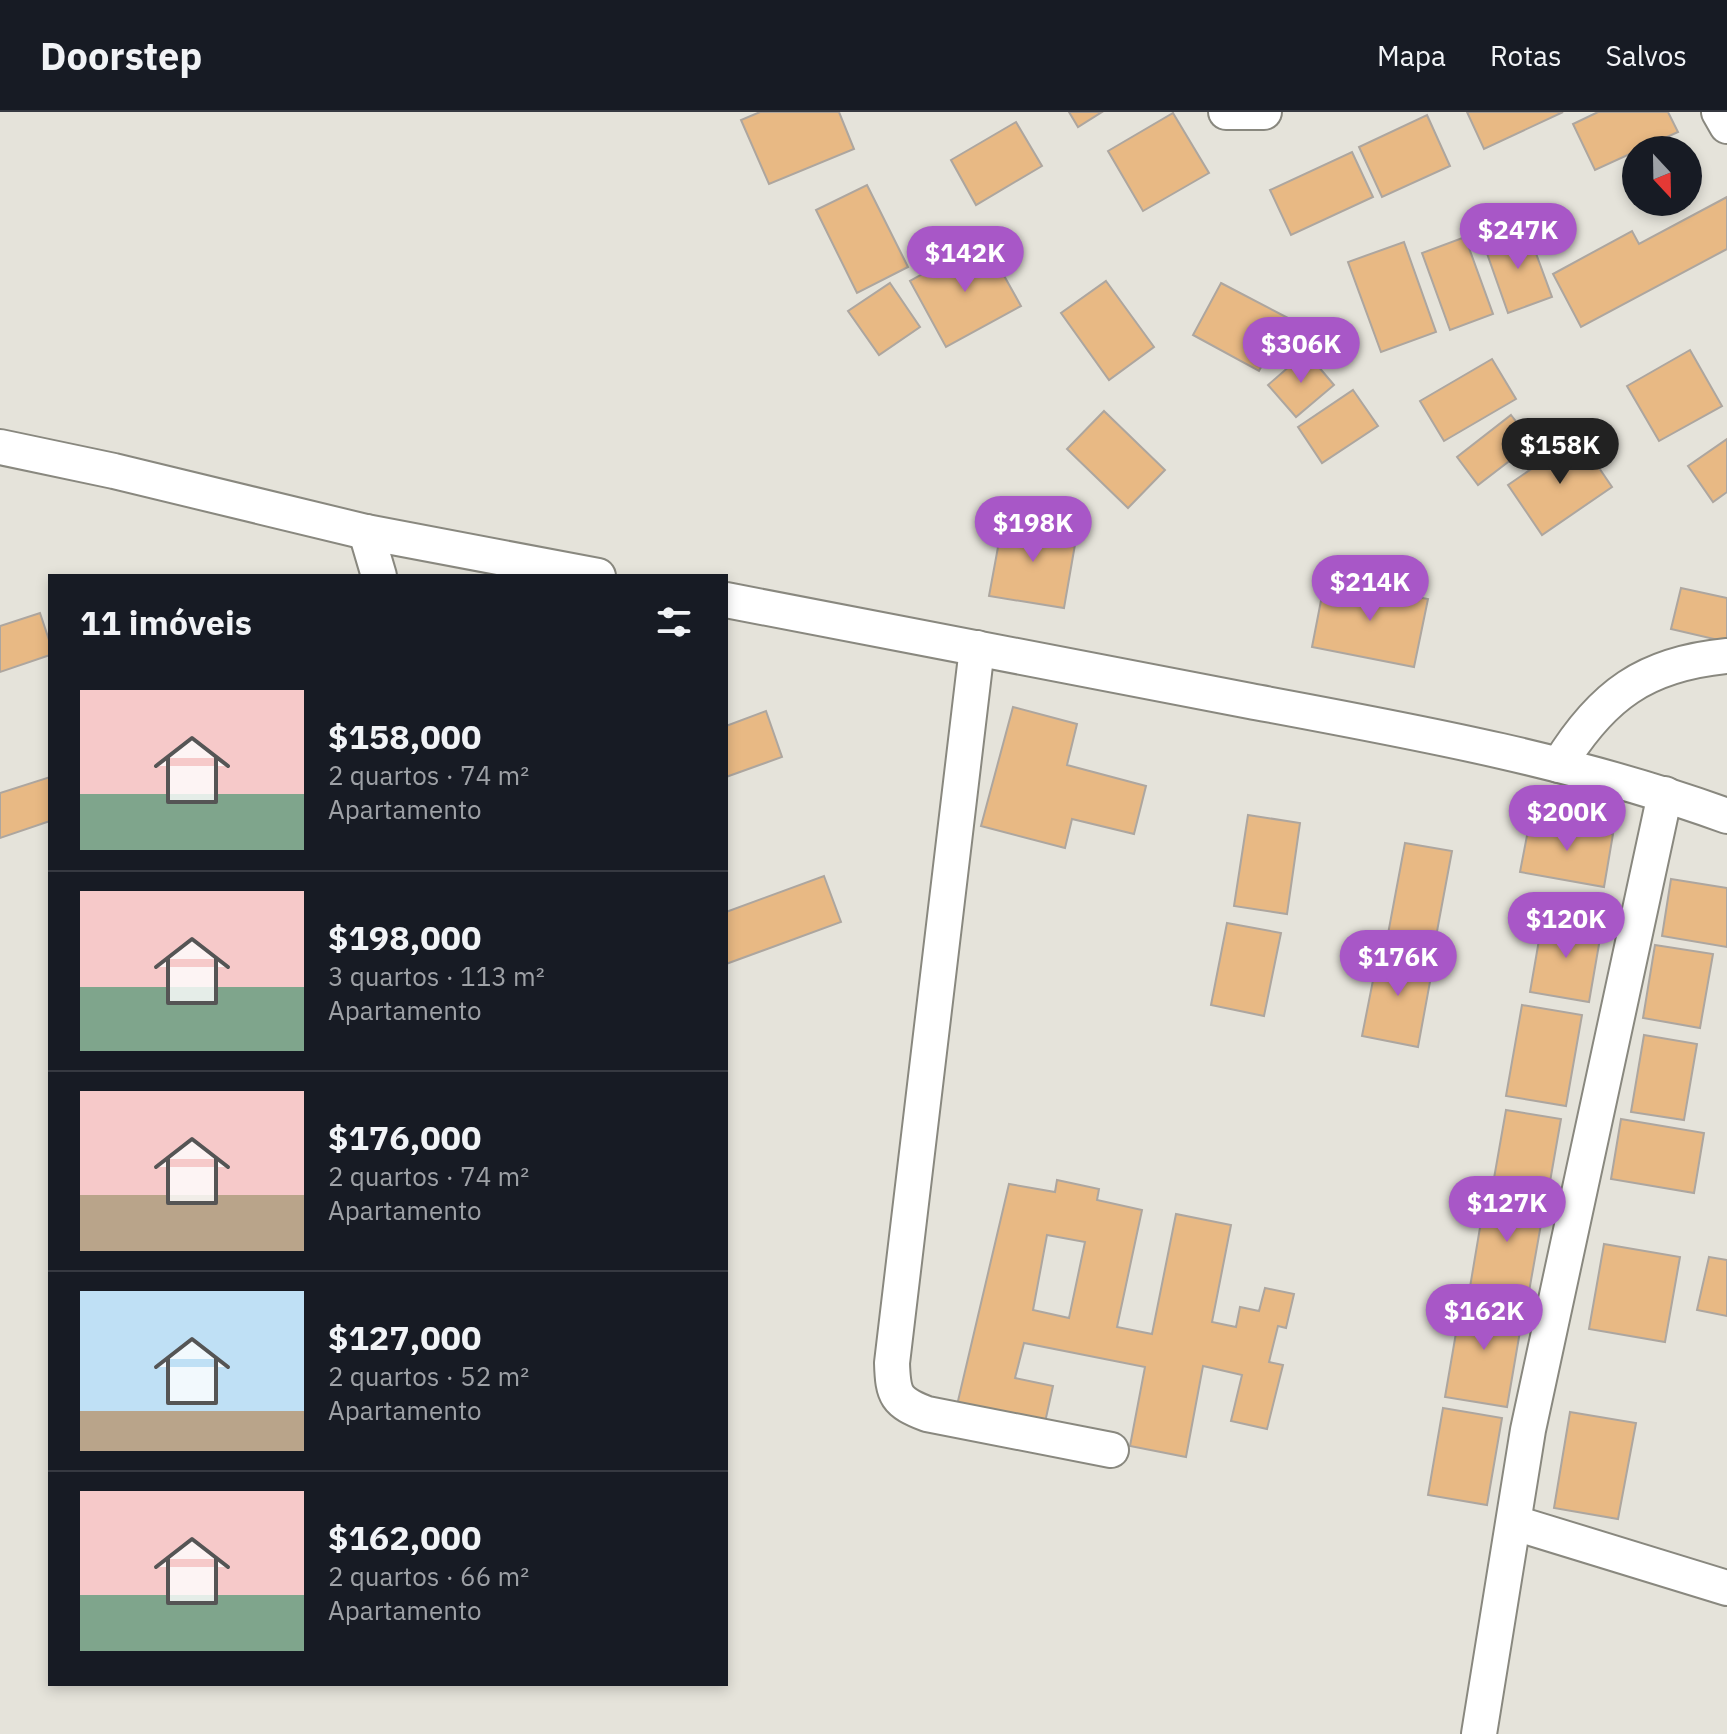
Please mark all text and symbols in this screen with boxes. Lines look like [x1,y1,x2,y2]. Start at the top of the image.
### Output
text: Doorstep [40,31,202,80]
text: Mapa [1377,37,1446,74]
text: Rotas [1490,37,1562,74]
text: Salvos [1606,37,1687,74]
north arrow [1622,136,1702,216]
map controls [1622,136,1702,216]
pin: $247K [1462,203,1574,271]
text: $247K [1478,212,1558,246]
pin: $142K [909,226,1021,294]
text: $142K [925,235,1005,269]
pin: $306K [1245,317,1357,385]
text: $306K [1261,326,1341,360]
pin: $158K [1504,418,1616,486]
text: $158K [1520,427,1600,461]
pin: $198K [977,496,1089,564]
text: $198K [993,505,1073,539]
pin: $214K [1314,555,1426,623]
text: $214K [1330,564,1410,598]
text: 11 imóveis [80,600,252,644]
icon: filters [652,600,696,644]
text: $158,000 [328,714,481,758]
icon: home [144,722,240,818]
text: 2 quartos · 74 m² [328,758,529,792]
pin: $200K [1511,785,1623,853]
text: Apartamento [328,792,482,826]
text: $200K [1527,794,1607,828]
pin: $120K [1510,892,1622,960]
text: $120K [1526,901,1606,935]
text: $198,000 [328,915,481,959]
icon: home [144,923,240,1019]
pin: $176K [1342,930,1454,998]
text: $176K [1358,939,1438,973]
text: 3 quartos · 113 m² [328,959,545,993]
text: Apartamento [328,993,482,1027]
text: $176,000 [328,1115,481,1159]
icon: home [144,1123,240,1219]
text: 2 quartos · 74 m² [328,1159,529,1193]
pin: $127K [1451,1176,1563,1244]
text: $127K [1467,1185,1547,1219]
text: Apartamento [328,1193,482,1227]
pin: $162K [1428,1284,1540,1352]
text: $162K [1444,1293,1524,1327]
text: $127,000 [328,1315,481,1359]
icon: home [144,1323,240,1419]
text: 2 quartos · 52 m² [328,1359,529,1393]
text: Apartamento [328,1393,482,1427]
text: $162,000 [328,1515,481,1559]
icon: home [144,1523,240,1619]
text: 2 quartos · 66 m² [328,1559,529,1593]
text: Apartamento [328,1593,482,1627]

